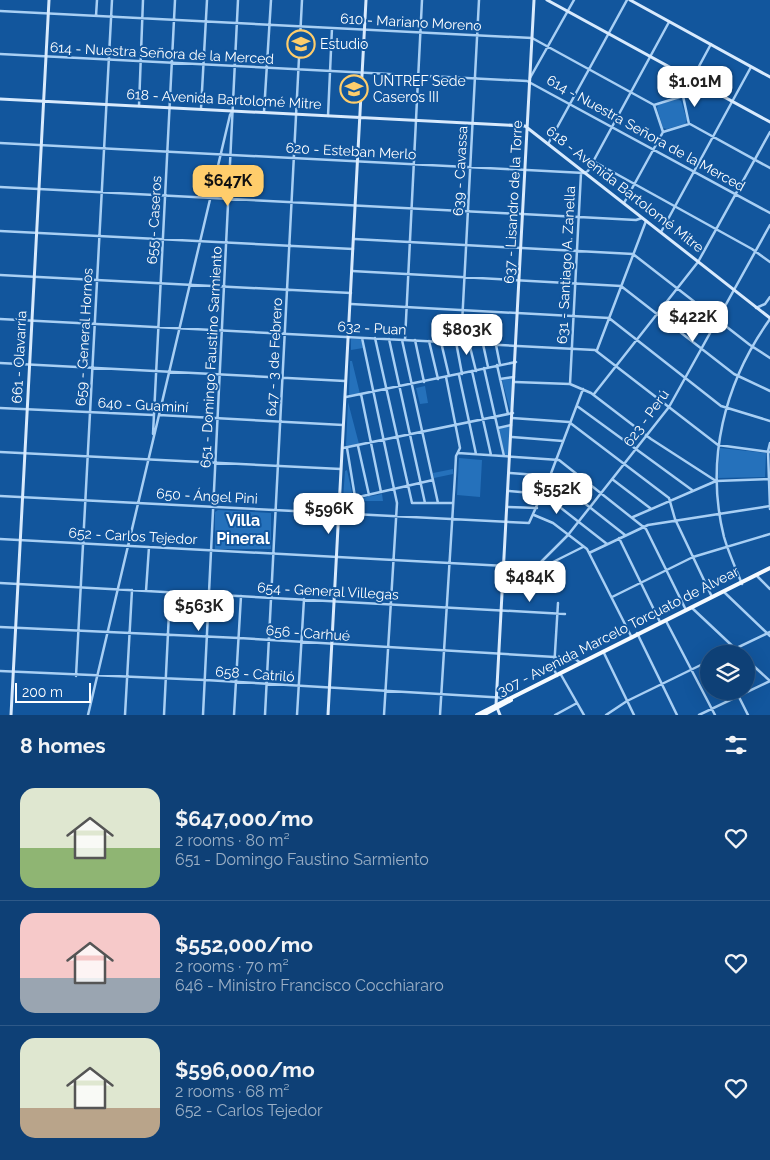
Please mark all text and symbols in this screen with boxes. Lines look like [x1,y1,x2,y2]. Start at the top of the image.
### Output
street label: 610 - Mariano Moreno [340,10,482,34]
school or university icon: Estudio [286,29,316,59]
place label: Estudio [320,36,368,52]
street label: 614 - Nuestra Señora de la Merced [50,39,274,67]
pin: $1.01M [654,66,736,108]
street label: 614 - Nuestra Señora de la Merced [544,72,748,194]
text: $1.01M [668,72,722,91]
place label: UNTREF Sede Caseros III [373,73,466,105]
school or university icon: UNTREF Sede Caseros III [339,74,369,104]
street label: 618 - Avenida Bartolomé Mitre [126,86,322,112]
street label: 637 - Lisandro de la Torre [501,120,525,284]
street label: 618 - Avenida Bartolomé Mitre [543,123,707,255]
street label: 639 - Cavassa [450,126,470,216]
street label: 620 - Esteban Merlo [285,140,417,162]
pin: $647K [193,164,263,207]
text: $647K [204,171,252,190]
street label: 655 - Caseros [144,175,164,265]
street label: 631 - Santiago A. Zanella [554,185,578,345]
street label: 651 - Domingo Faustino Sarmiento [197,246,225,468]
street label: 659 - General Hornos [72,267,96,406]
street label: 647 - 3 de Febrero [263,297,285,417]
pin: $422K [658,300,728,343]
text: $422K [669,307,717,326]
street label: 661 - Olavarría [9,310,29,404]
pin: $803K [432,314,502,356]
street label: 632 - Puan [337,318,407,338]
text: $803K [442,320,492,339]
street label: 623 - Perú [620,386,672,450]
street label: 640 - Guaminí [97,395,190,415]
pin: $552K [522,472,592,515]
text: $552K [533,479,581,498]
street label: 650 - Ángel Pini [156,484,258,507]
pin: $596K [294,492,364,535]
text: $596K [305,499,353,518]
district label: Villa Pineral [216,511,271,548]
street label: 652 - Carlos Tejedor [68,525,198,547]
pin: $484K [495,560,565,603]
street label: 307 - Avenida Marcelo Torcuato de Alvear [495,563,741,699]
text: $484K [506,567,554,586]
street label: 654 - General Villegas [257,579,399,603]
pin: $563K [164,590,234,632]
text: $563K [175,596,223,615]
street label: 656 - Carhué [265,622,351,644]
map controls [700,645,755,700]
button: layers [700,645,755,700]
street label: 658 - Catriló [215,663,295,685]
scale bar [15,680,91,703]
text: 200 m [22,684,63,700]
icon: filters [722,731,750,759]
text: 8 homes [20,733,106,758]
text: $647,000/mo [175,806,313,831]
icon: home [60,808,120,868]
icon: heart [722,824,750,852]
text: 2 rooms · 80 m² [175,831,290,850]
text: 651 - Domingo Faustino Sarmiento [175,850,429,869]
text: $552,000/mo [175,932,313,957]
icon: home [60,933,120,993]
icon: heart [722,949,750,977]
text: 2 rooms · 70 m² [175,957,289,976]
text: 646 - Ministro Francisco Cocchiararo [175,976,444,995]
text: $596,000/mo [175,1057,315,1082]
icon: home [60,1058,120,1118]
icon: heart [722,1074,750,1102]
text: 2 rooms · 68 m² [175,1082,290,1101]
text: 652 - Carlos Tejedor [175,1101,323,1120]

